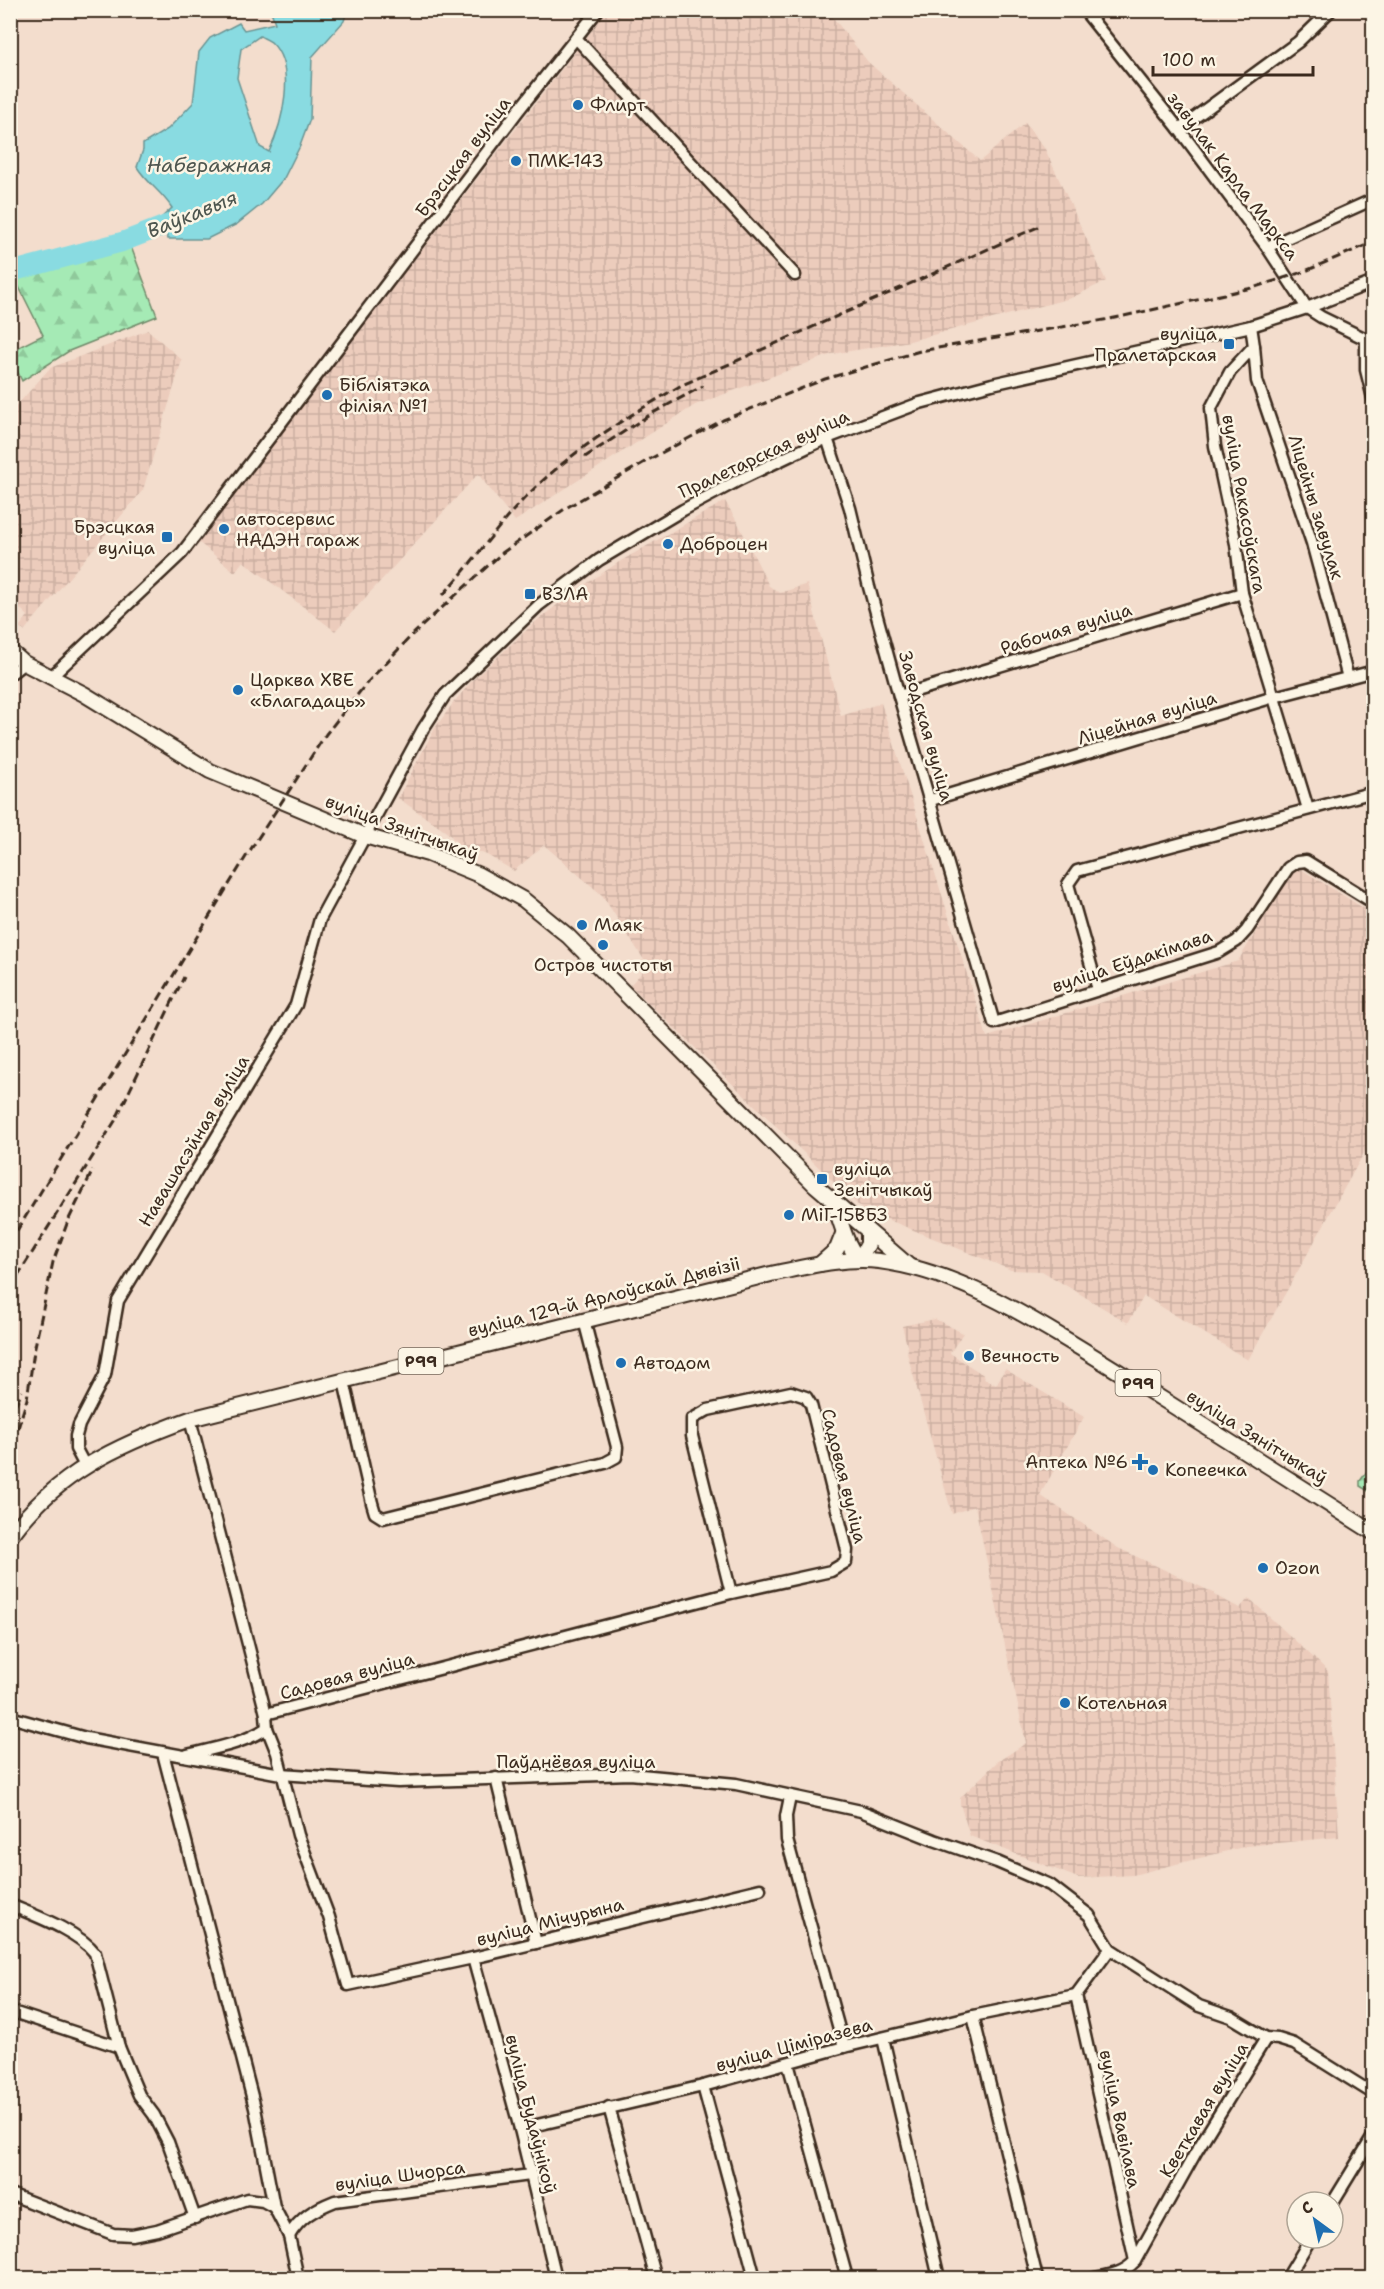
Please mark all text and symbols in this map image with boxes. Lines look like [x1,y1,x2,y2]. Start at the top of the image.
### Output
scale bar [1153,39,1314,77]
text: 100 m [1162,48,1216,72]
street label: завулак Карла Маркса [1162,87,1304,265]
street label: Брэсцкая вуліца [410,92,516,222]
place label: Флирт [590,93,646,117]
marker: Флирт [571,98,585,112]
place label: ПМК-143 [528,149,604,173]
water label: Наберажная [147,152,271,178]
marker: ПМК-143 [509,154,523,168]
water label: Ваўкавыя [143,184,241,244]
place label: вуліца Пралетарская [1095,322,1217,367]
marker: вуліца Пралетарская [1222,337,1236,351]
place label: Бібліятэка філіял №1 [339,373,430,418]
marker: Бібліятэка філіял №1 [320,388,334,402]
street label: Пралетарская вуліца [675,404,853,504]
street label: вуліца Ракасоўскага [1216,413,1272,595]
street label: Ліцейны завулак [1283,432,1350,583]
place label: автосервис НАДЭН гараж [236,507,360,552]
place label: Брэсцкая вуліца [74,515,155,560]
marker: автосервис НАДЭН гараж [217,522,231,536]
marker: Брэсцкая вуліца [160,530,174,544]
place label: Доброцен [680,532,768,556]
marker: Доброцен [661,537,675,551]
place label: ВЗЛА [542,582,588,606]
marker: ВЗЛА [523,587,537,601]
street label: Рабочая вуліца [997,598,1135,660]
street label: Заводская вуліца [893,648,959,804]
place label: Царква ХВЕ «Благадаць» [250,668,366,713]
marker: Царква ХВЕ «Благадаць» [231,683,245,697]
street label: Ліцейная вуліца [1074,685,1220,751]
street label: вуліца Зянітчыкаў [322,789,482,867]
place label: Маяк [594,913,643,937]
marker: Маяк [575,918,589,932]
street label: вуліца Еўдакімава [1049,924,1215,998]
marker: Остров чистоты [596,938,610,952]
place label: Остров чистоты [534,953,672,977]
street label: Навашасэйная вуліца [133,1051,255,1231]
place label: вуліца Зенітчыкаў [834,1157,933,1202]
marker: вуліца Зенітчыкаў [815,1172,829,1186]
place label: МіГ-15ВБЗ [801,1203,888,1227]
marker: МіГ-15ВБЗ [782,1208,796,1222]
street label: вуліца 129-й Арлоўскай Дывізіі [465,1251,743,1343]
place label: Вечность [981,1344,1059,1368]
road number: Р99 [398,1348,444,1374]
marker: Вечность [962,1349,976,1363]
place label: Автодом [633,1351,710,1375]
marker: Автодом [614,1356,628,1370]
road number: Р99 [1116,1370,1160,1396]
street label: вуліца Зянітчыкаў [1182,1384,1332,1490]
street label: Садовая вуліца [816,1406,872,1546]
place label: Аптека №6 [1025,1450,1128,1474]
marker: Аптека №6 [1133,1455,1147,1469]
place label: Копеечка [1165,1458,1247,1482]
marker: Копеечка [1146,1463,1160,1477]
place label: Ozon [1275,1556,1320,1580]
marker: Ozon [1256,1561,1270,1575]
street label: Садовая вуліца [277,1647,417,1705]
place label: Котельная [1077,1691,1168,1715]
marker: Котельная [1058,1696,1072,1710]
street label: Паўднёвая вуліца [497,1750,655,1774]
street label: вуліца Мічурына [474,1892,626,1952]
street label: вуліца Ціміразева [713,2013,875,2077]
street label: вуліца Будаўнікоў [500,2032,562,2196]
street label: Кветкавая вуліца [1154,2038,1254,2182]
street label: вуліца Вавілава [1094,2047,1146,2191]
street label: вуліца Шчорса [333,2155,467,2197]
north arrow [1285,2190,1345,2250]
text: С [1297,2196,1317,2219]

